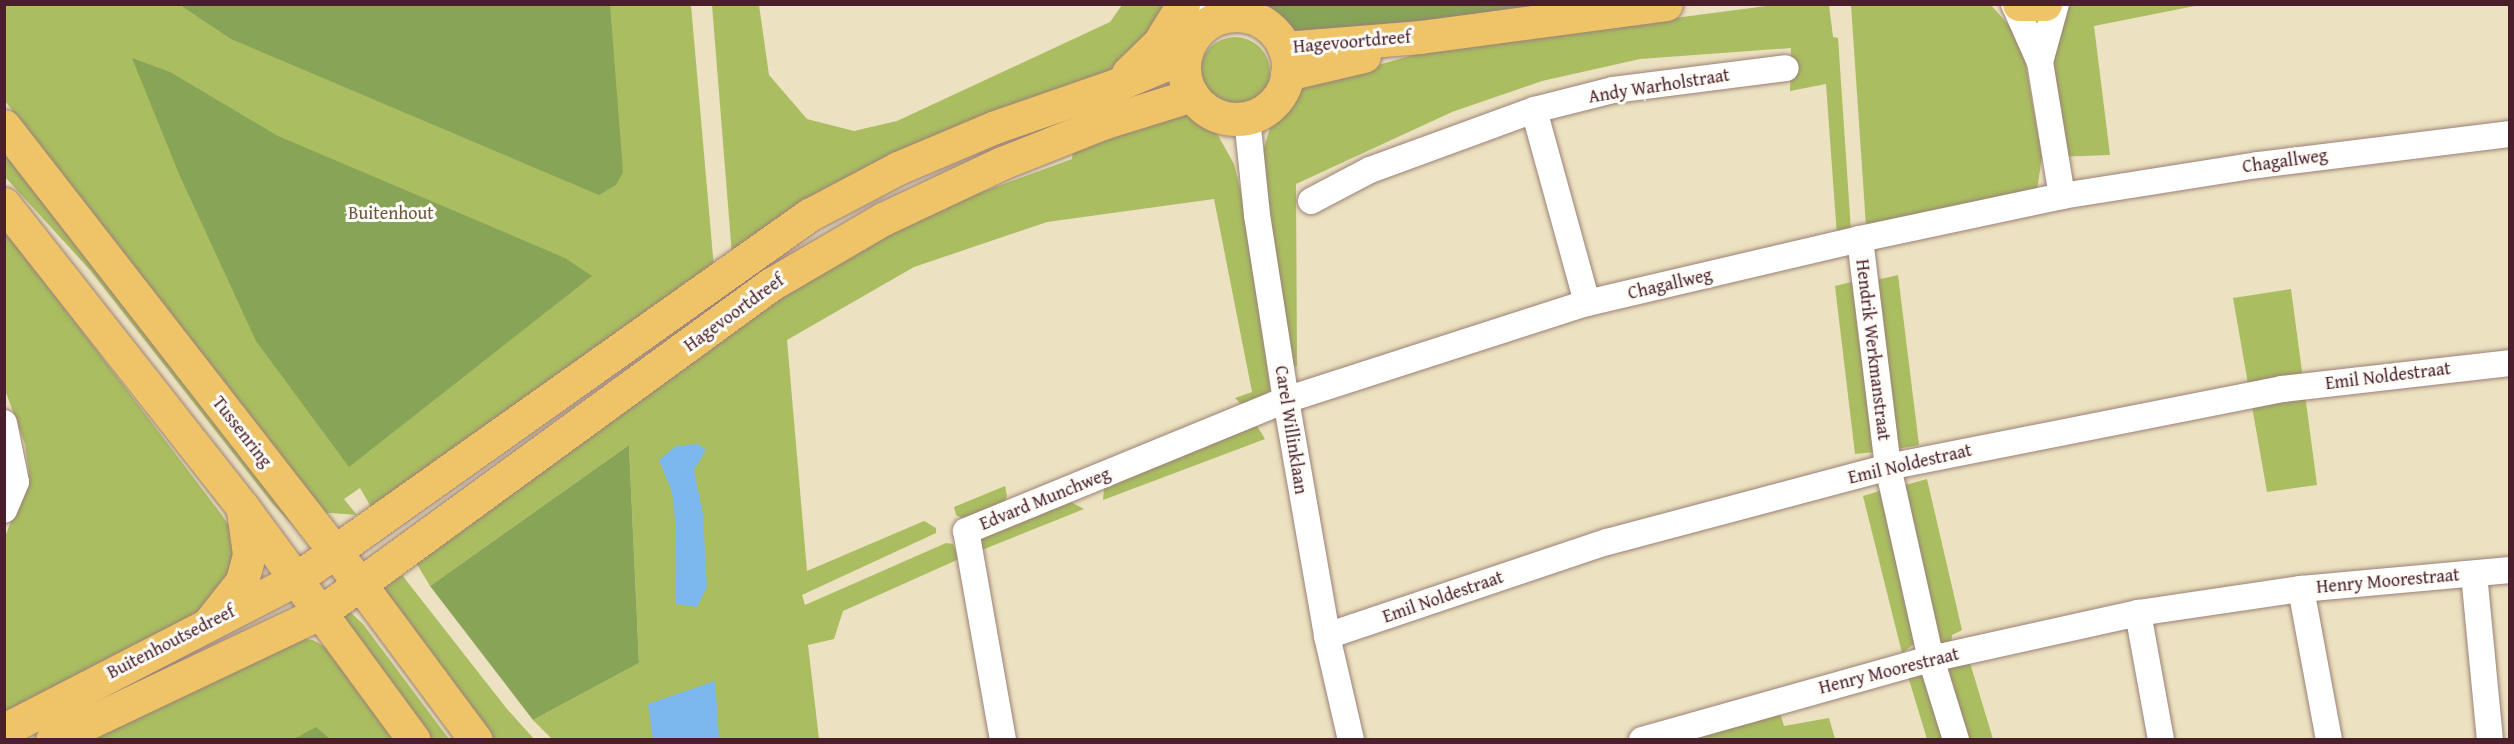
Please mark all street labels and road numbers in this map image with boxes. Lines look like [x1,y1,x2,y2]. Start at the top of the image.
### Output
street label: Hagevoortdreef [1292,26,1412,58]
street label: Andy Warholstraat [1587,64,1731,108]
street label: Chagallweg [2241,144,2329,178]
street label: Hendrik Werkmanstraat [1851,258,1895,442]
street label: Chagallweg [1626,264,1714,304]
street label: Hagevoortdreef [680,270,788,356]
street label: Emil Noldestraat [2324,358,2452,394]
street label: Carel Willinklaan [1270,364,1312,496]
street label: Tussenring [208,392,276,472]
street label: Emil Noldestraat [1846,439,1974,489]
street label: Edvard Munchweg [977,463,1113,535]
street label: Henry Moorestraat [2315,564,2461,598]
street label: Emil Noldestraat [1380,566,1506,628]
street label: Buitenhoutsedreef [104,601,238,683]
street label: Henry Moorestraat [1817,643,1961,699]

